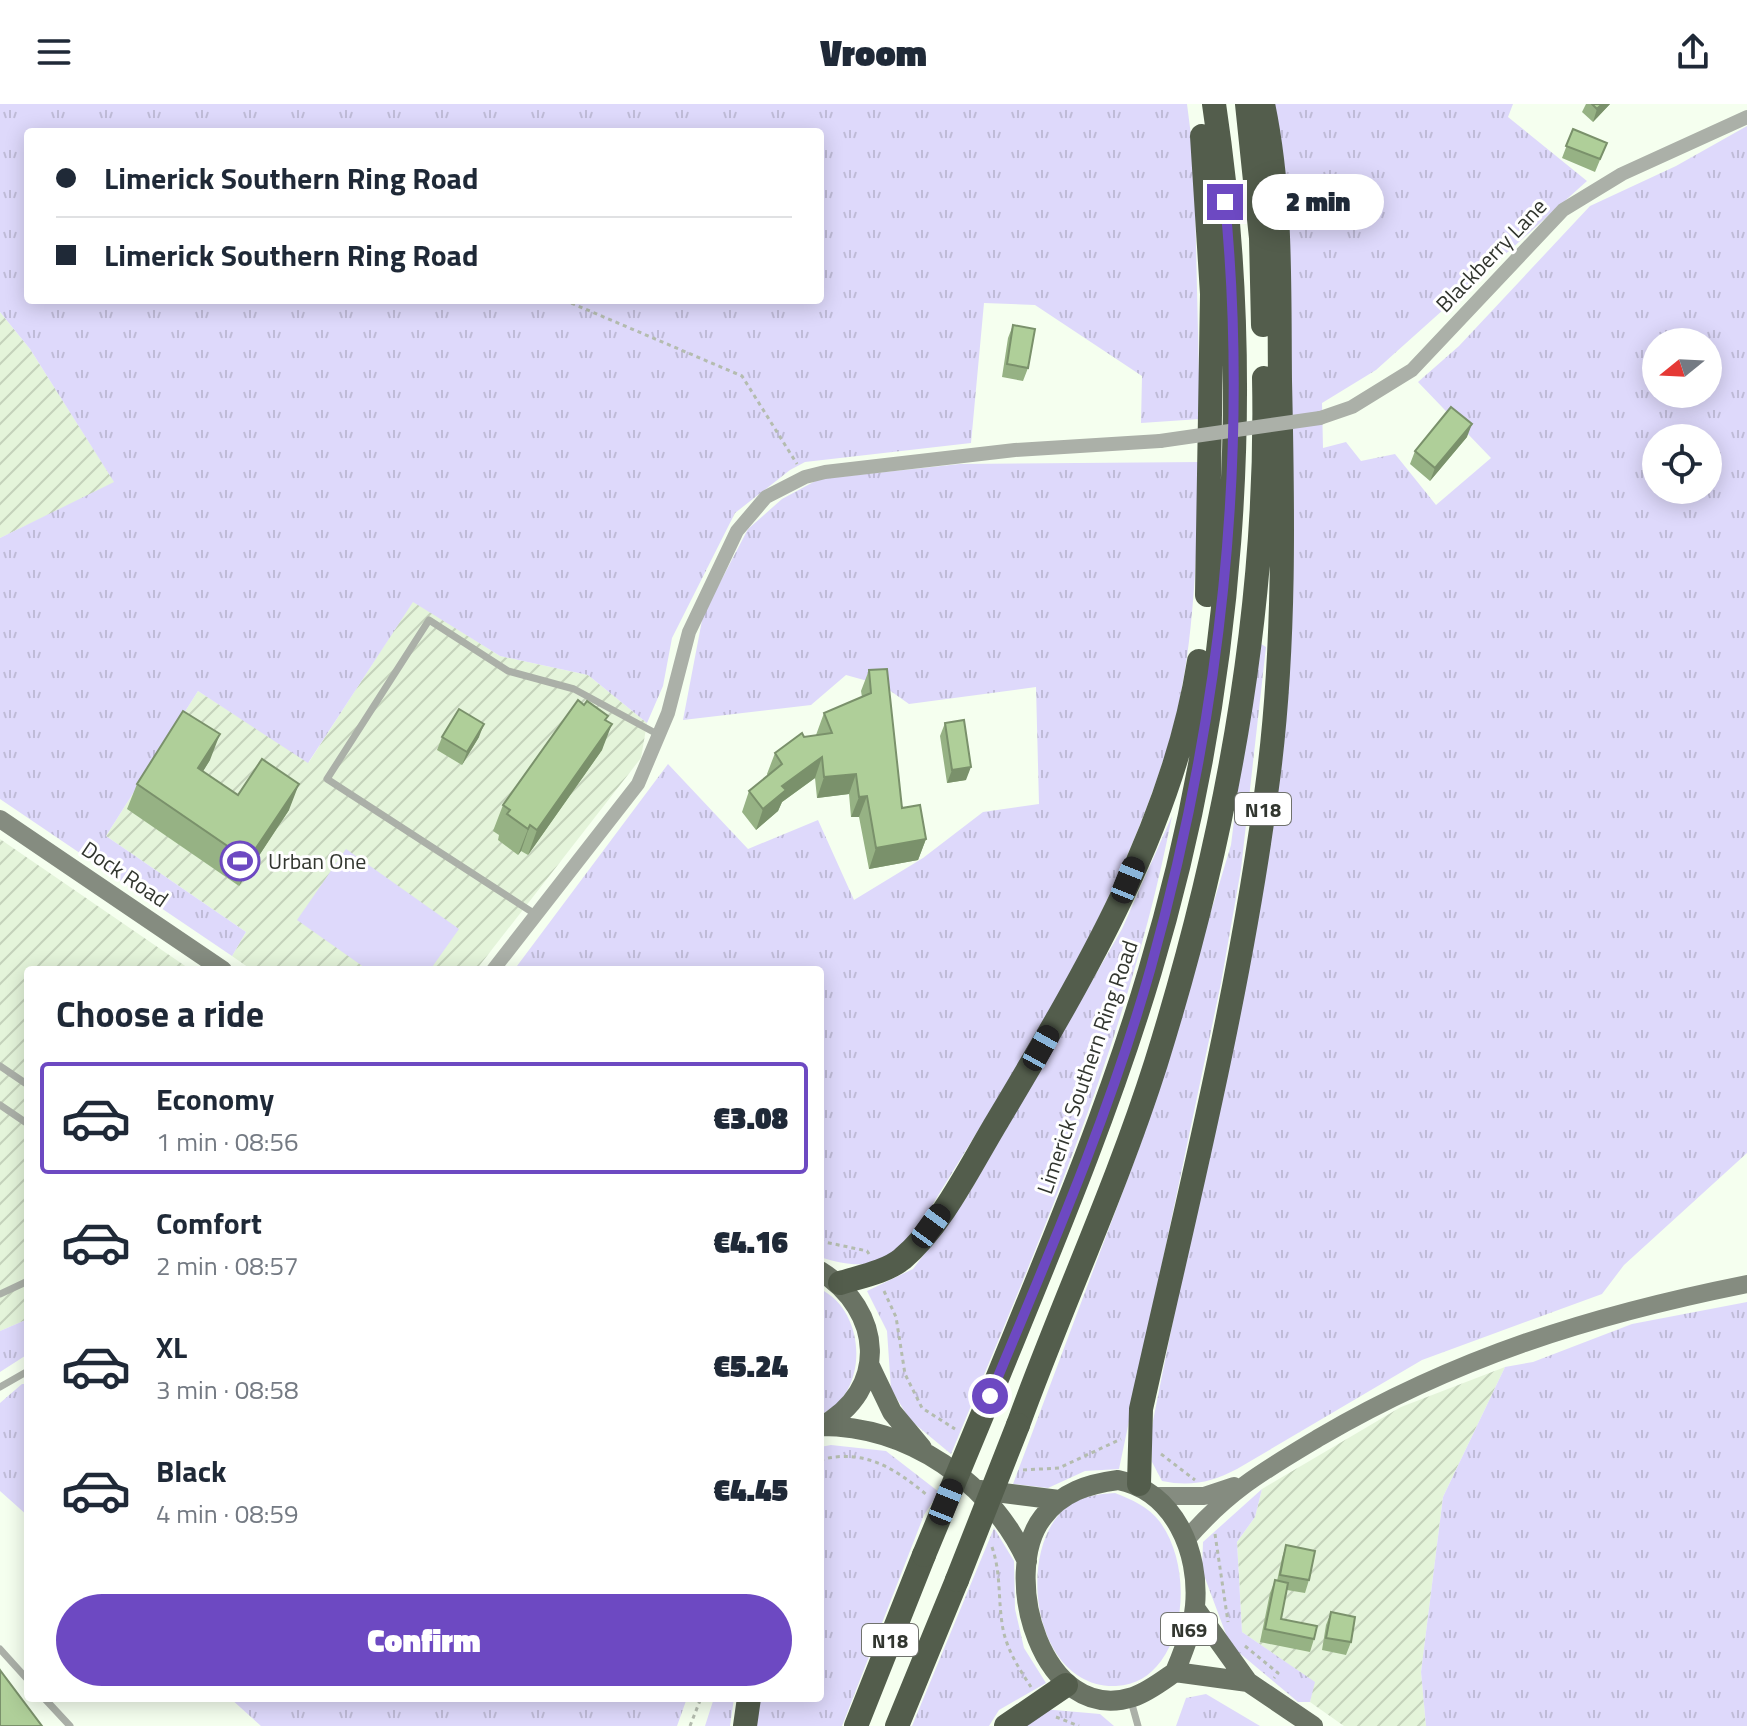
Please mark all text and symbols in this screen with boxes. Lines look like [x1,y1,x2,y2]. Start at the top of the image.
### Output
text: Vroom [820,25,927,80]
icon: menu [32,30,76,74]
icon: share [1671,30,1715,74]
text: Limerick Southern Ring Road [104,155,478,201]
callout: 2 min [1253,174,1385,230]
text: 2 min [1286,182,1350,221]
route end [1207,184,1243,220]
street label: Blackberry Lane [1427,190,1555,320]
text: Limerick Southern Ring Road [104,232,478,278]
north arrow [1642,328,1722,408]
map controls [1642,328,1722,504]
button: locate [1642,424,1722,504]
road number: N18 [1235,793,1291,825]
street label: Dock Road [75,832,175,916]
sports icon: Urban One [219,840,261,882]
place label: Urban One [268,844,366,878]
car [1108,853,1148,907]
street label: Limerick Southern Ring Road [1028,936,1146,1198]
text: Choose a ride [56,986,264,1041]
car [1019,1021,1063,1075]
text: Economy [156,1076,274,1122]
icon: car [60,1082,132,1154]
text: €3.08 [714,1095,788,1141]
text: 1 min · 08:56 [156,1122,299,1161]
text: Comfort [156,1200,262,1246]
car [907,1200,955,1252]
icon: car [60,1206,132,1278]
text: €4.16 [714,1219,788,1265]
text: 2 min · 08:57 [156,1246,299,1285]
text: XL [156,1324,187,1370]
icon: car [60,1330,132,1402]
text: €5.24 [714,1343,788,1389]
text: 3 min · 08:58 [156,1370,299,1409]
route start [972,1378,1008,1414]
text: Black [156,1448,227,1494]
icon: car [60,1454,132,1526]
text: €4.45 [714,1467,788,1513]
car [926,1475,966,1529]
text: 4 min · 08:59 [156,1494,299,1533]
button: Confirm [56,1594,792,1686]
road number: N69 [1161,1613,1217,1645]
road number: N18 [862,1624,918,1656]

